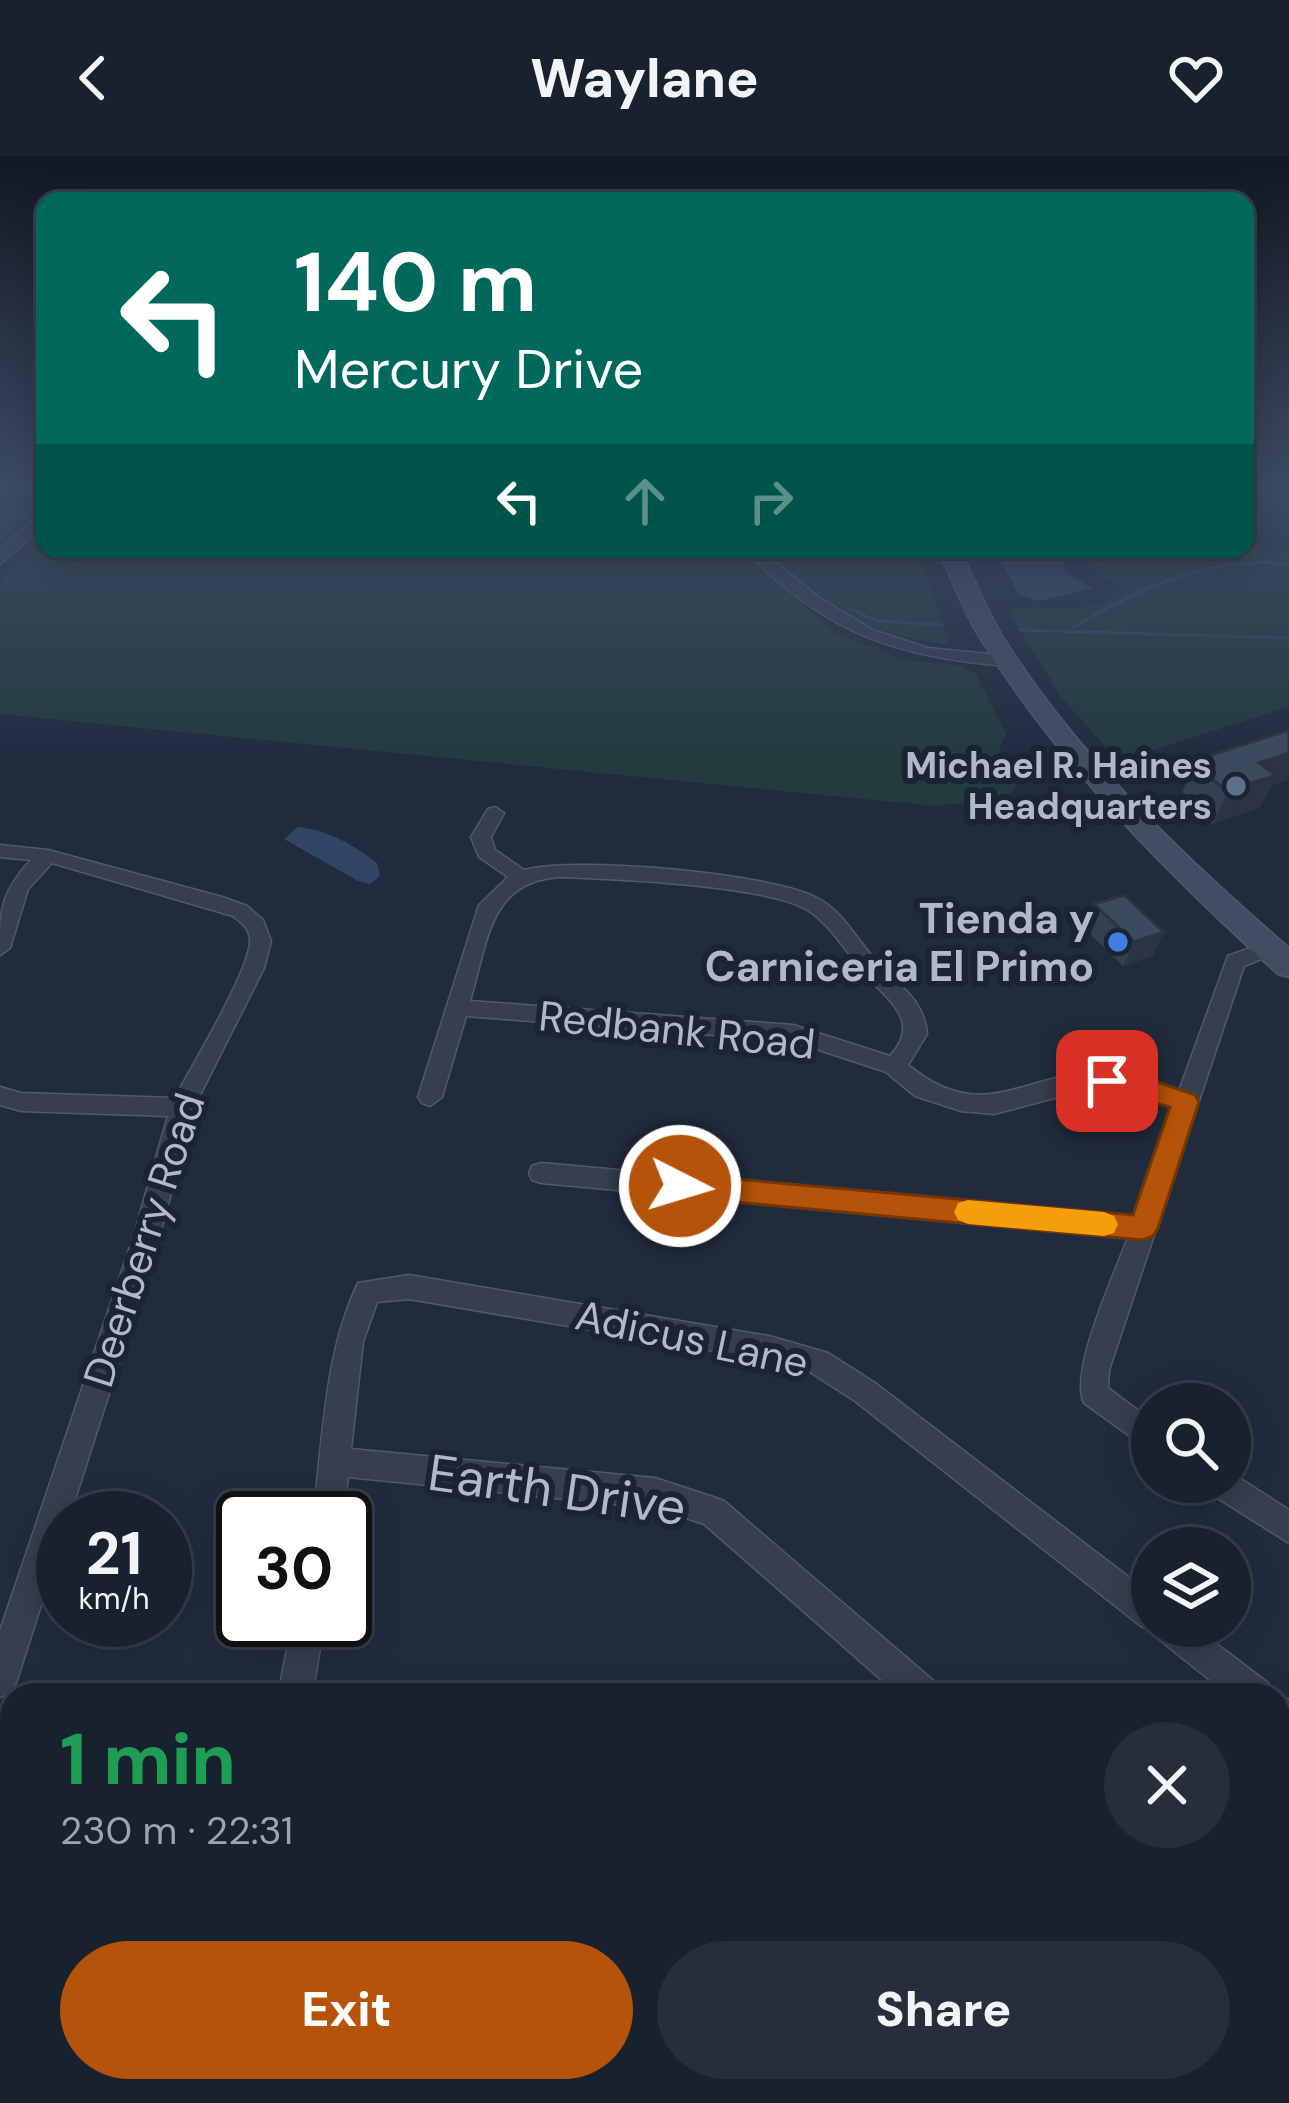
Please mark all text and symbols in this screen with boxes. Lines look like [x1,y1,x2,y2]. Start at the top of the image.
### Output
text: Waylane [530,43,759,114]
icon: back [60,45,126,111]
icon: heart [1163,45,1229,111]
text: 140 m [294,228,537,337]
icon: left [96,240,252,396]
text: Mercury Drive [294,334,643,405]
icon: left [486,468,552,534]
icon: ahead [612,468,678,534]
icon: right [738,468,804,534]
place label: Michael R. Haines Headquarters [905,742,1212,830]
marker: Michael R. Haines Headquarters [1223,773,1249,799]
place label: Tienda y Carniceria El Primo [705,891,1094,994]
marker: Tienda y Carniceria El Primo [1105,929,1131,955]
street label: Redbank Road [536,988,818,1072]
pin [1056,1030,1158,1132]
icon: arrive [1074,1048,1140,1114]
street label: Deerberry Road [71,1086,217,1394]
position arrow [617,1123,743,1249]
street label: Adicus Lane [571,1288,813,1390]
map controls [1131,1383,1251,1647]
button: search [1131,1383,1251,1503]
street label: Earth Drive [424,1439,690,1541]
speed limit sign: 30 [216,1491,372,1647]
text: 21 [86,1514,142,1593]
button: layers [1131,1527,1251,1647]
text: km/h [79,1579,149,1618]
text: 1 min [60,1713,236,1806]
button: close [1104,1722,1230,1848]
text: 230 m · 22:31 [60,1805,293,1856]
button: Exit [60,1941,633,2079]
button: Share [657,1941,1230,2079]

